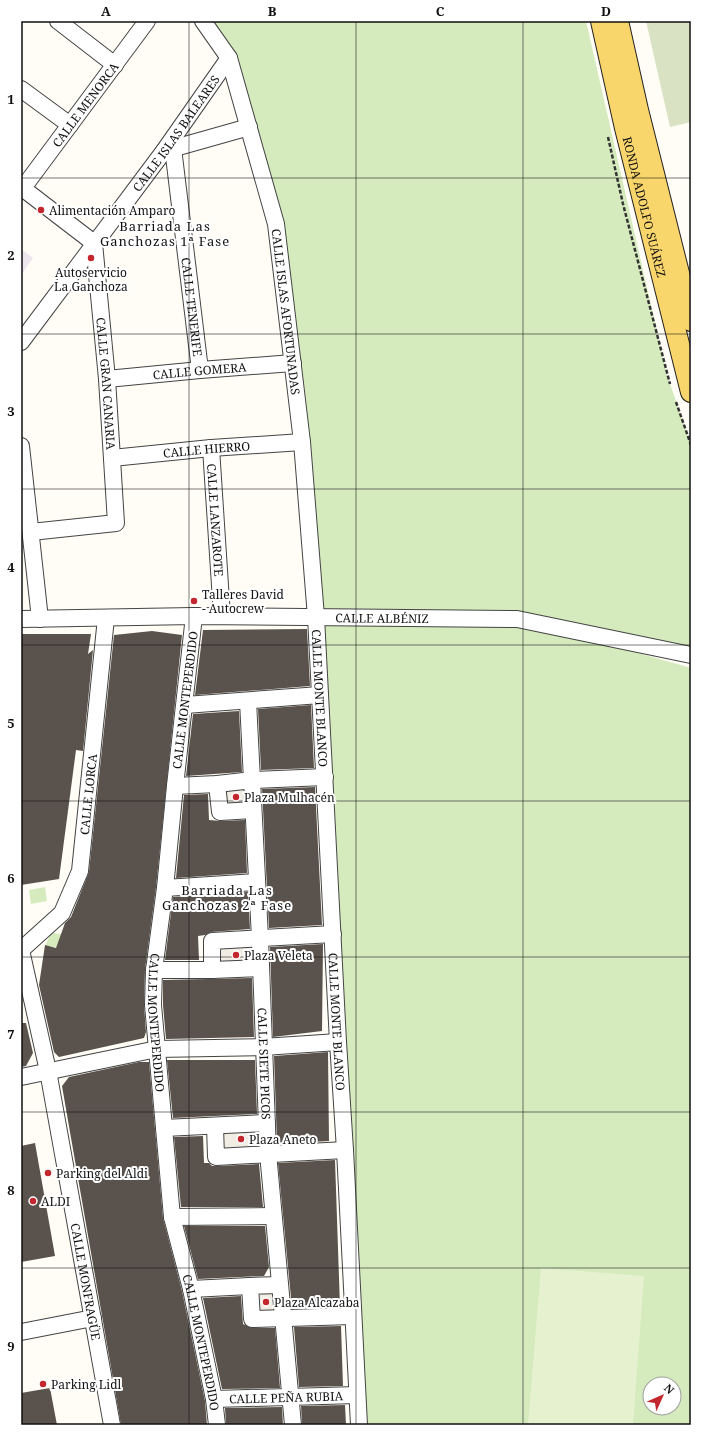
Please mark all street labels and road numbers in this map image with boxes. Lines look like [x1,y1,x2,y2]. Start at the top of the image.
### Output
street label: CALLE MENORCA [48,58,122,150]
street label: CALLE ISLAS BALEARES [128,71,223,195]
street label: RONDA ADOLFO SUÁREZ [619,135,670,279]
street label: CALLE ISLAS AFORTUNADAS [268,228,305,396]
street label: CALLE TENERIFE [178,256,207,357]
street label: CALLE GRAN CANARIA [93,316,120,451]
street label: CALLE GOMERA [152,358,248,383]
street label: CALLE HIERRO [162,437,251,461]
street label: CALLE LANZAROTE [204,463,228,577]
street label: CALLE ALBÉNIZ [335,609,429,627]
street label: CALLE MONTE BLANCO [308,629,332,767]
street label: CALLE MONTEPERDIDO [168,630,202,770]
street label: CALLE LORCA [75,752,101,836]
street label: CALLE MONTEPERDIDO [144,952,169,1093]
street label: CALLE MONTE BLANCO [325,952,350,1091]
street label: CALLE SIETE PICOS [254,1007,275,1120]
street label: CALLE MONFRAGÜE [67,1222,105,1341]
street label: CALLE MONTEPERDIDO [179,1272,224,1411]
street label: CALLE PEÑA RUBIA [229,1387,344,1407]

